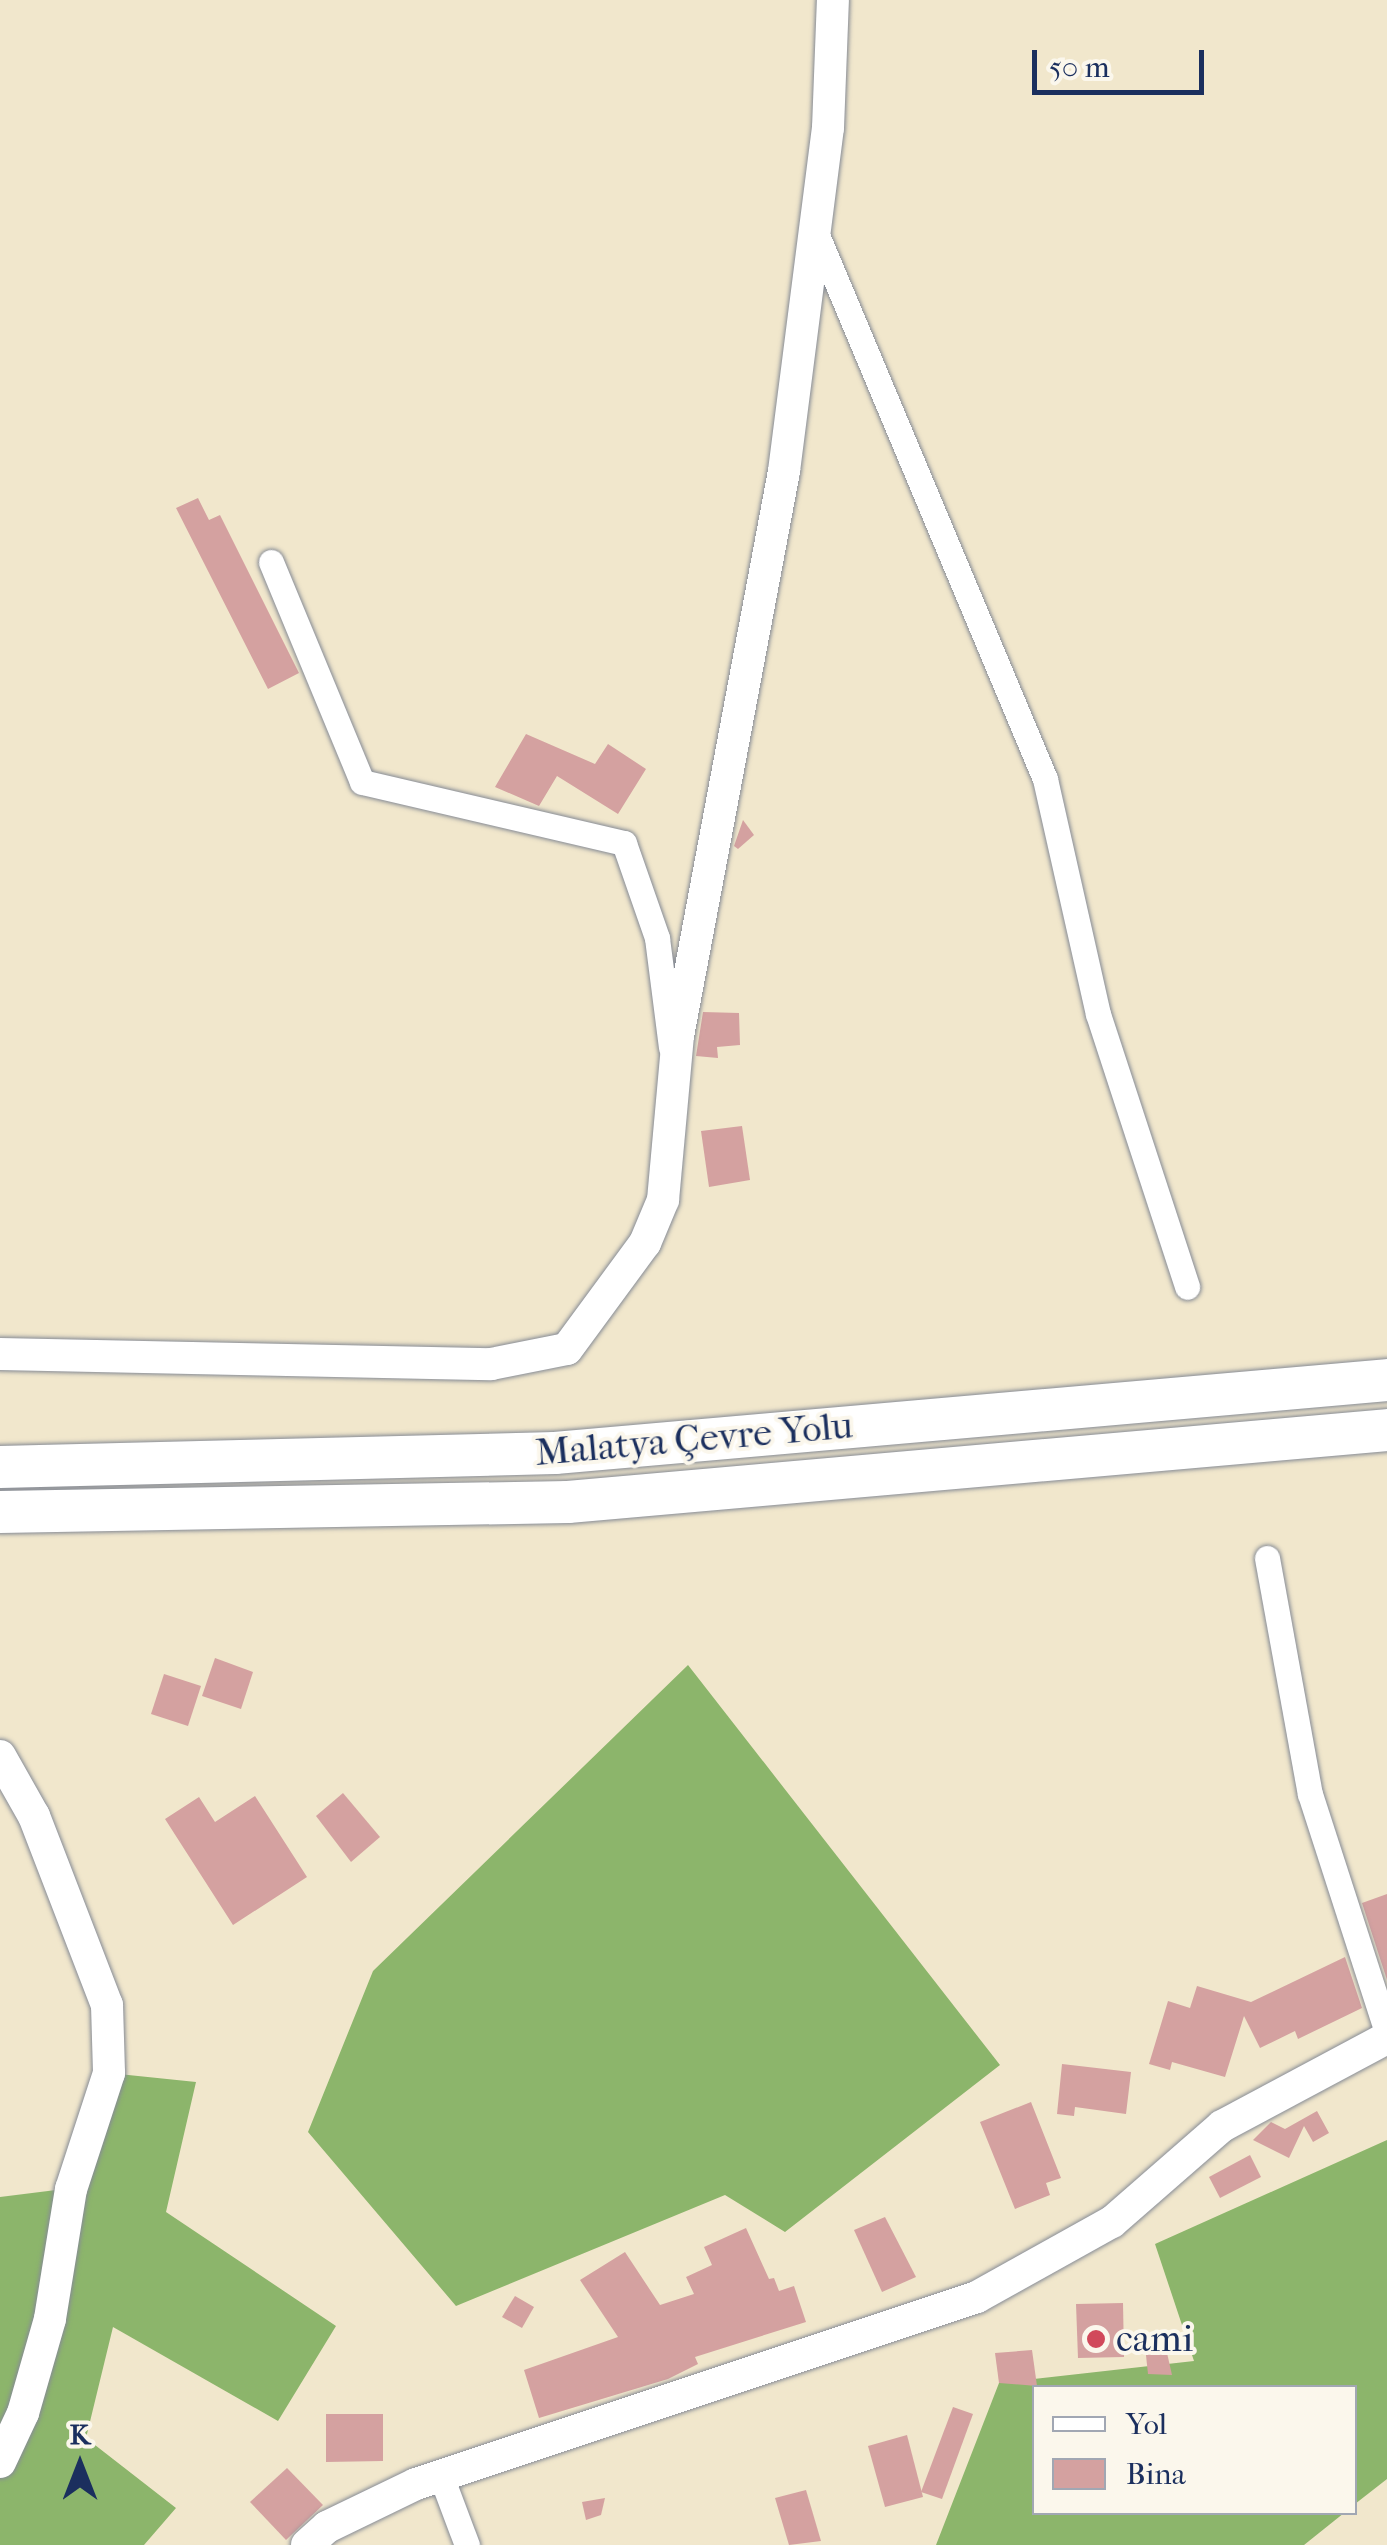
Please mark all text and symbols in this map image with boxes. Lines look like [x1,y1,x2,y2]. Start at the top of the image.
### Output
scale bar [1037,30,1210,92]
text: 50 m [1049,50,1110,85]
street label: Malatya Çevre Yolu [533,1402,855,1476]
place label: cami [1116,2316,1193,2362]
marker: cami [1085,2328,1107,2350]
legend [1032,2385,1357,2515]
text: Yol [1126,2407,1167,2442]
north arrow [30,2415,130,2515]
text: K [70,2418,90,2451]
text: Bina [1126,2457,1186,2492]

